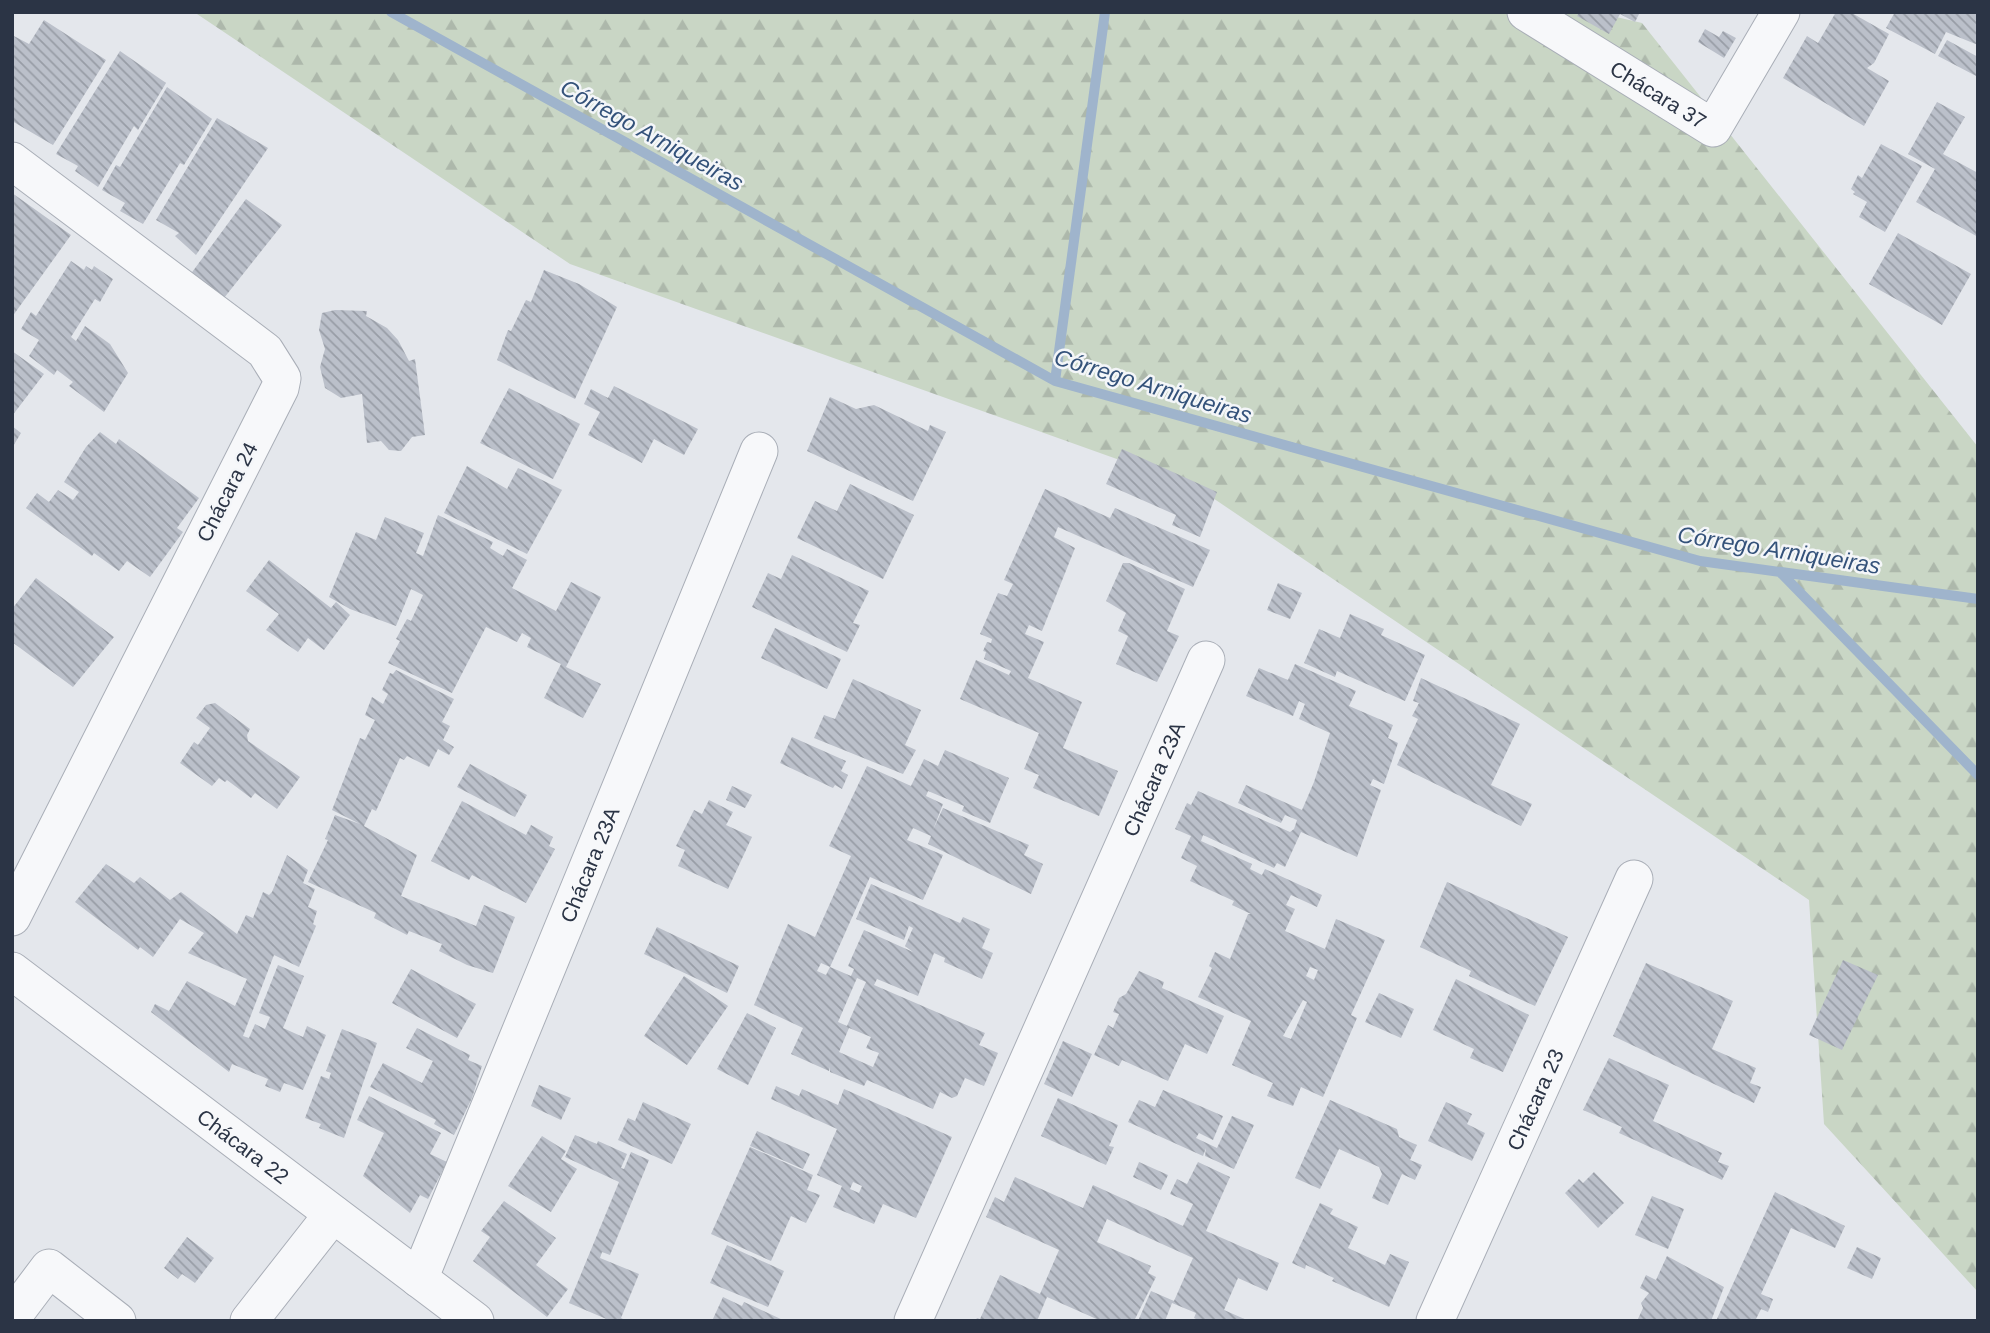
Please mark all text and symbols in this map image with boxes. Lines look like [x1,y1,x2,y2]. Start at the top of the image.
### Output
street label: Chácara 37 [1606,56,1711,133]
water label: Córrego Arniqueiras [556,74,748,196]
water label: Córrego Arniqueiras [1051,344,1255,429]
street label: Chácara 24 [192,438,262,546]
water label: Córrego Arniqueiras [1676,521,1883,579]
street label: Chácara 23A [1118,718,1189,840]
street label: Chácara 23A [555,803,623,926]
street label: Chácara 23 [1502,1045,1568,1154]
street label: Chácara 22 [193,1104,294,1188]

